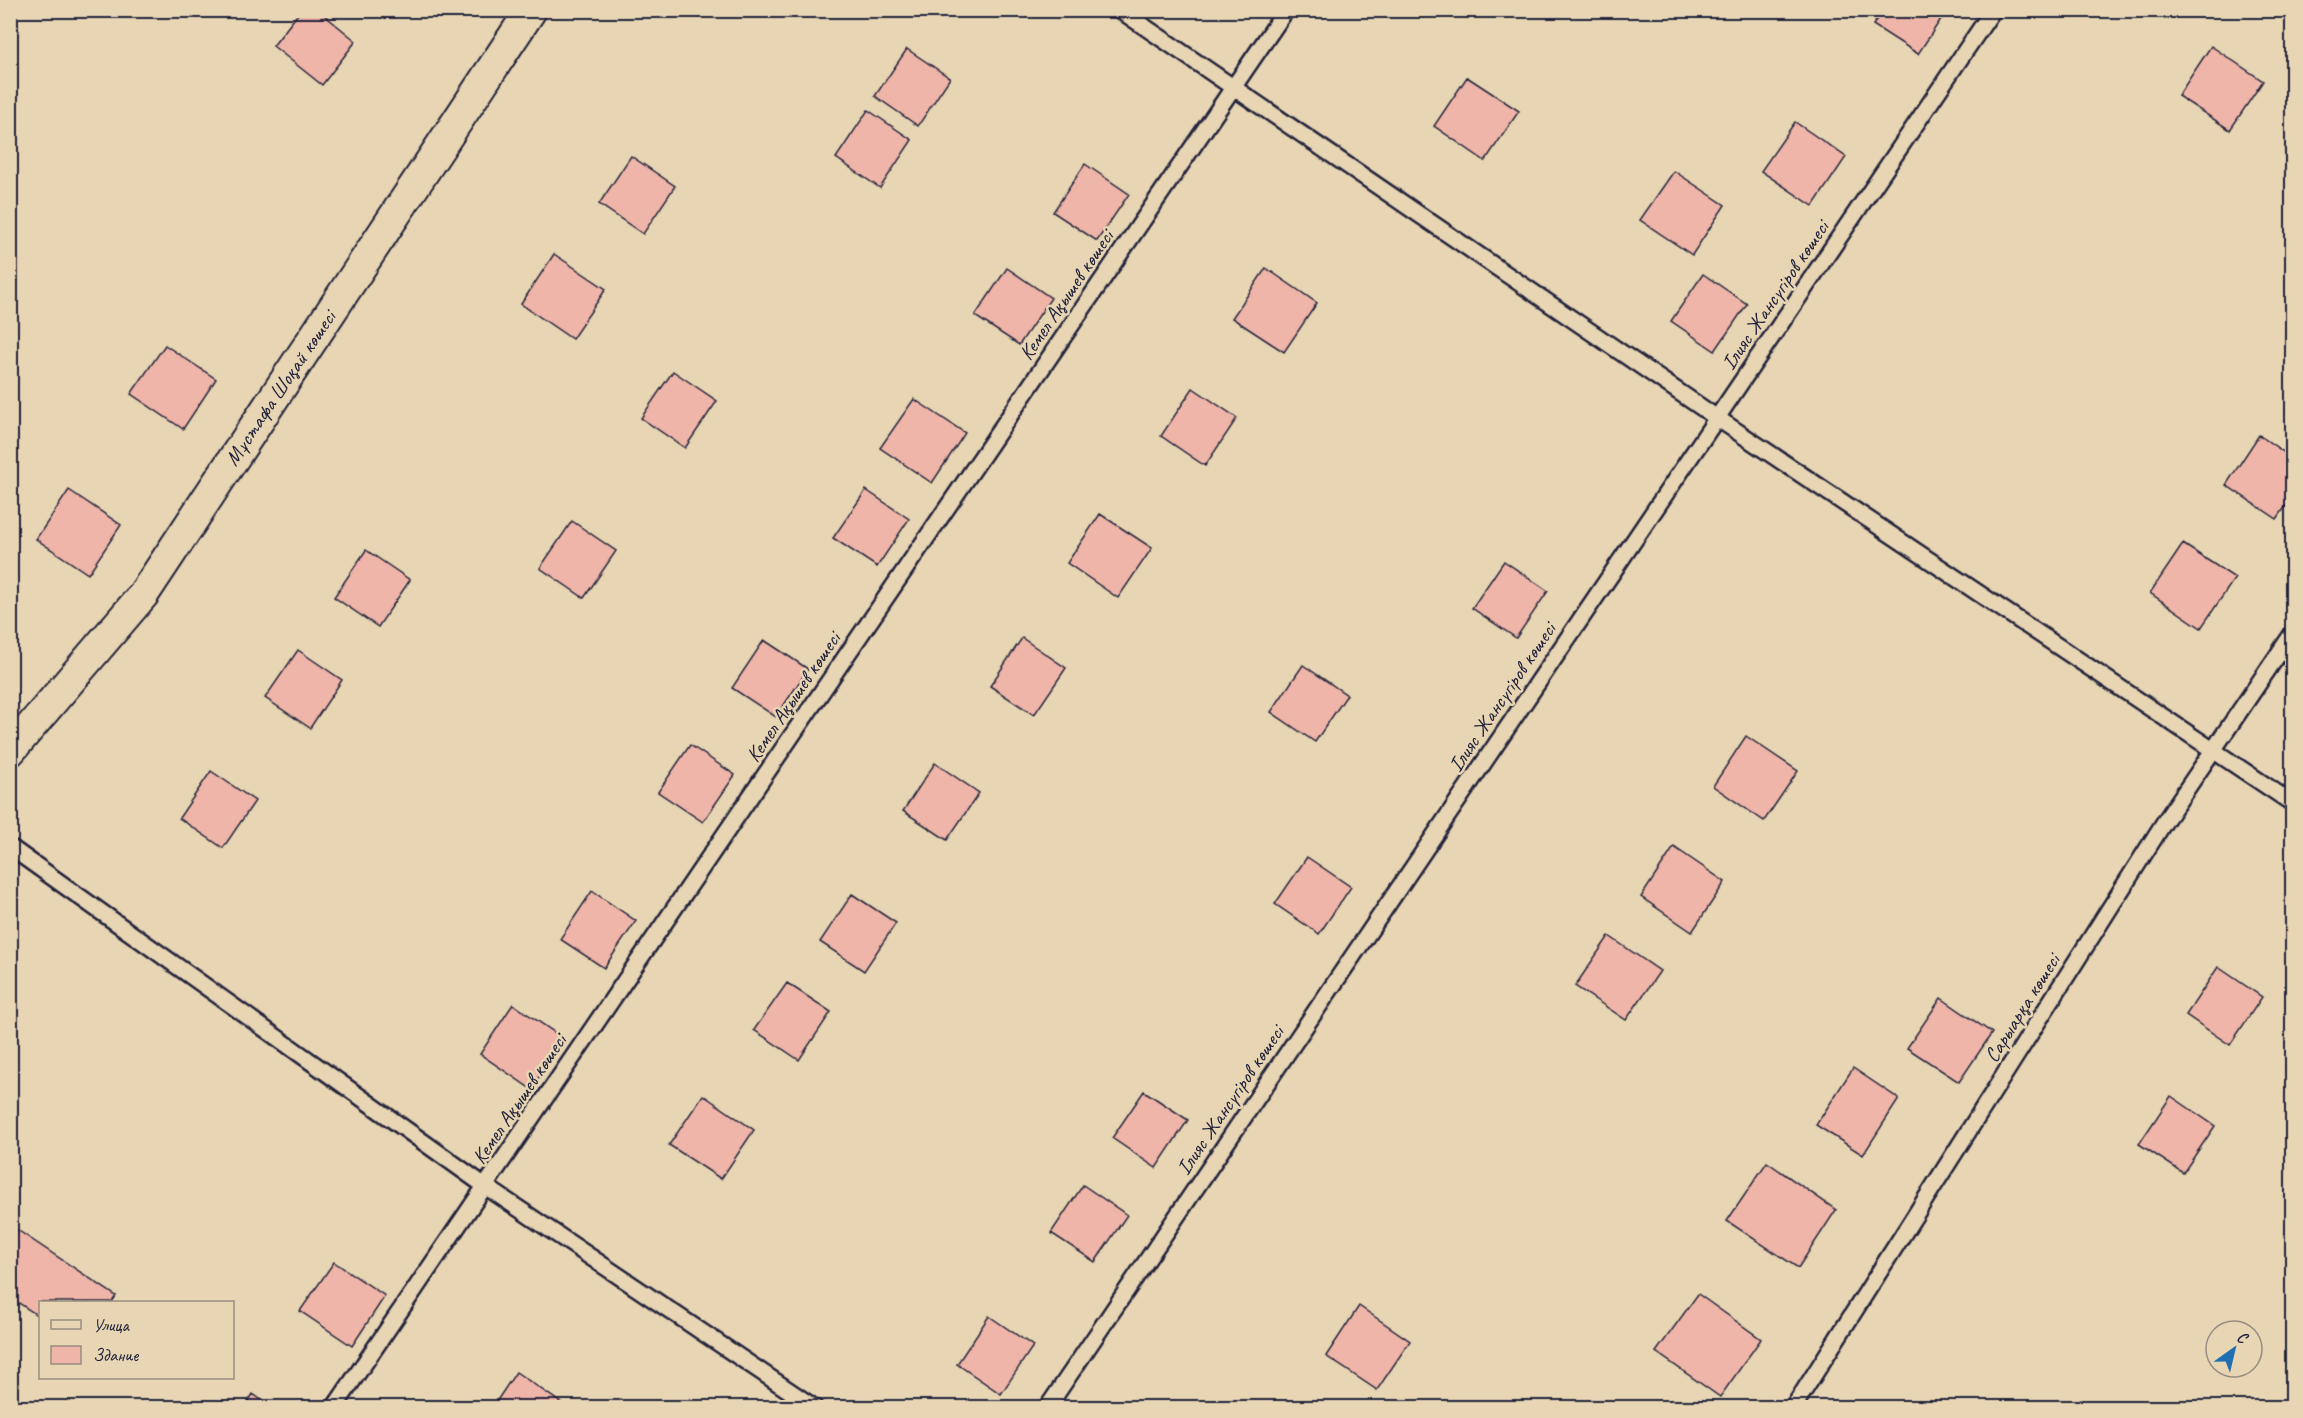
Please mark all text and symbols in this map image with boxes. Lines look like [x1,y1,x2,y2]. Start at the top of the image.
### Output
street label: Ілияс Жансүгіров көшесі [1715,213,1836,375]
street label: Кемел Ақышев көшесі [1013,222,1121,365]
street label: Мұстафа Шоқай көшесі [219,303,343,470]
street label: Ілияс Жансүгіров көшесі [1442,615,1563,777]
street label: Кемел Ақышев көшесі [740,624,848,767]
street label: Сарыарқа көшесі [1978,946,2067,1067]
street label: Ілияс Жансүгіров көшесі [1170,1018,1291,1180]
street label: Кемел Ақышев көшесі [466,1026,574,1169]
legend [39,1301,234,1379]
text: Улица [93,1314,130,1336]
north arrow [2204,1319,2264,1379]
text: С [2233,1327,2252,1349]
text: Здание [93,1344,139,1366]

